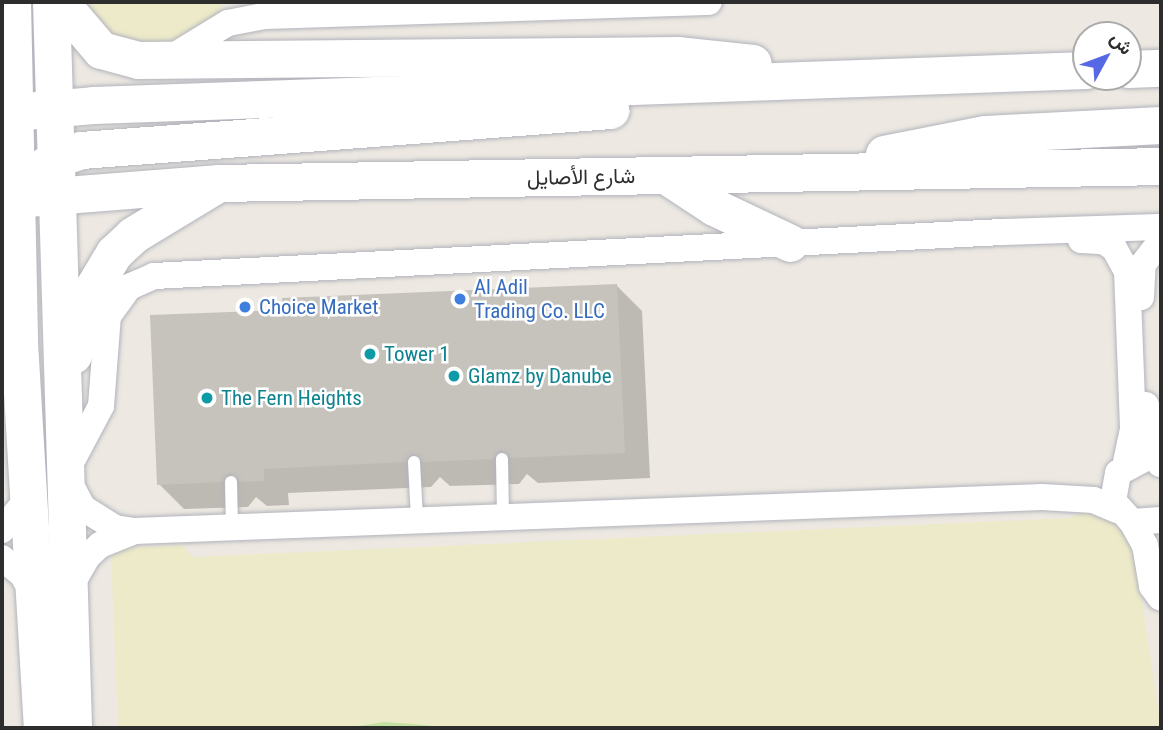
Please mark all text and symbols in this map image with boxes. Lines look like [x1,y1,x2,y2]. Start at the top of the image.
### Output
north arrow [1072,21,1142,91]
text: ش [1106,27,1138,59]
street label: شارع الأصايل [527,163,635,191]
place label: Al Adil Trading Co. LLC [474,274,605,324]
marker: Al Adil Trading Co. LLC [452,291,468,307]
place label: Choice Market [259,294,378,320]
marker: Choice Market [237,299,253,315]
place label: Tower 1 [384,341,450,367]
marker: Tower 1 [362,346,378,362]
place label: Glamz by Danube [468,363,612,389]
marker: Glamz by Danube [446,368,462,384]
place label: The Fern Heights [221,385,362,411]
marker: The Fern Heights [199,390,215,406]

